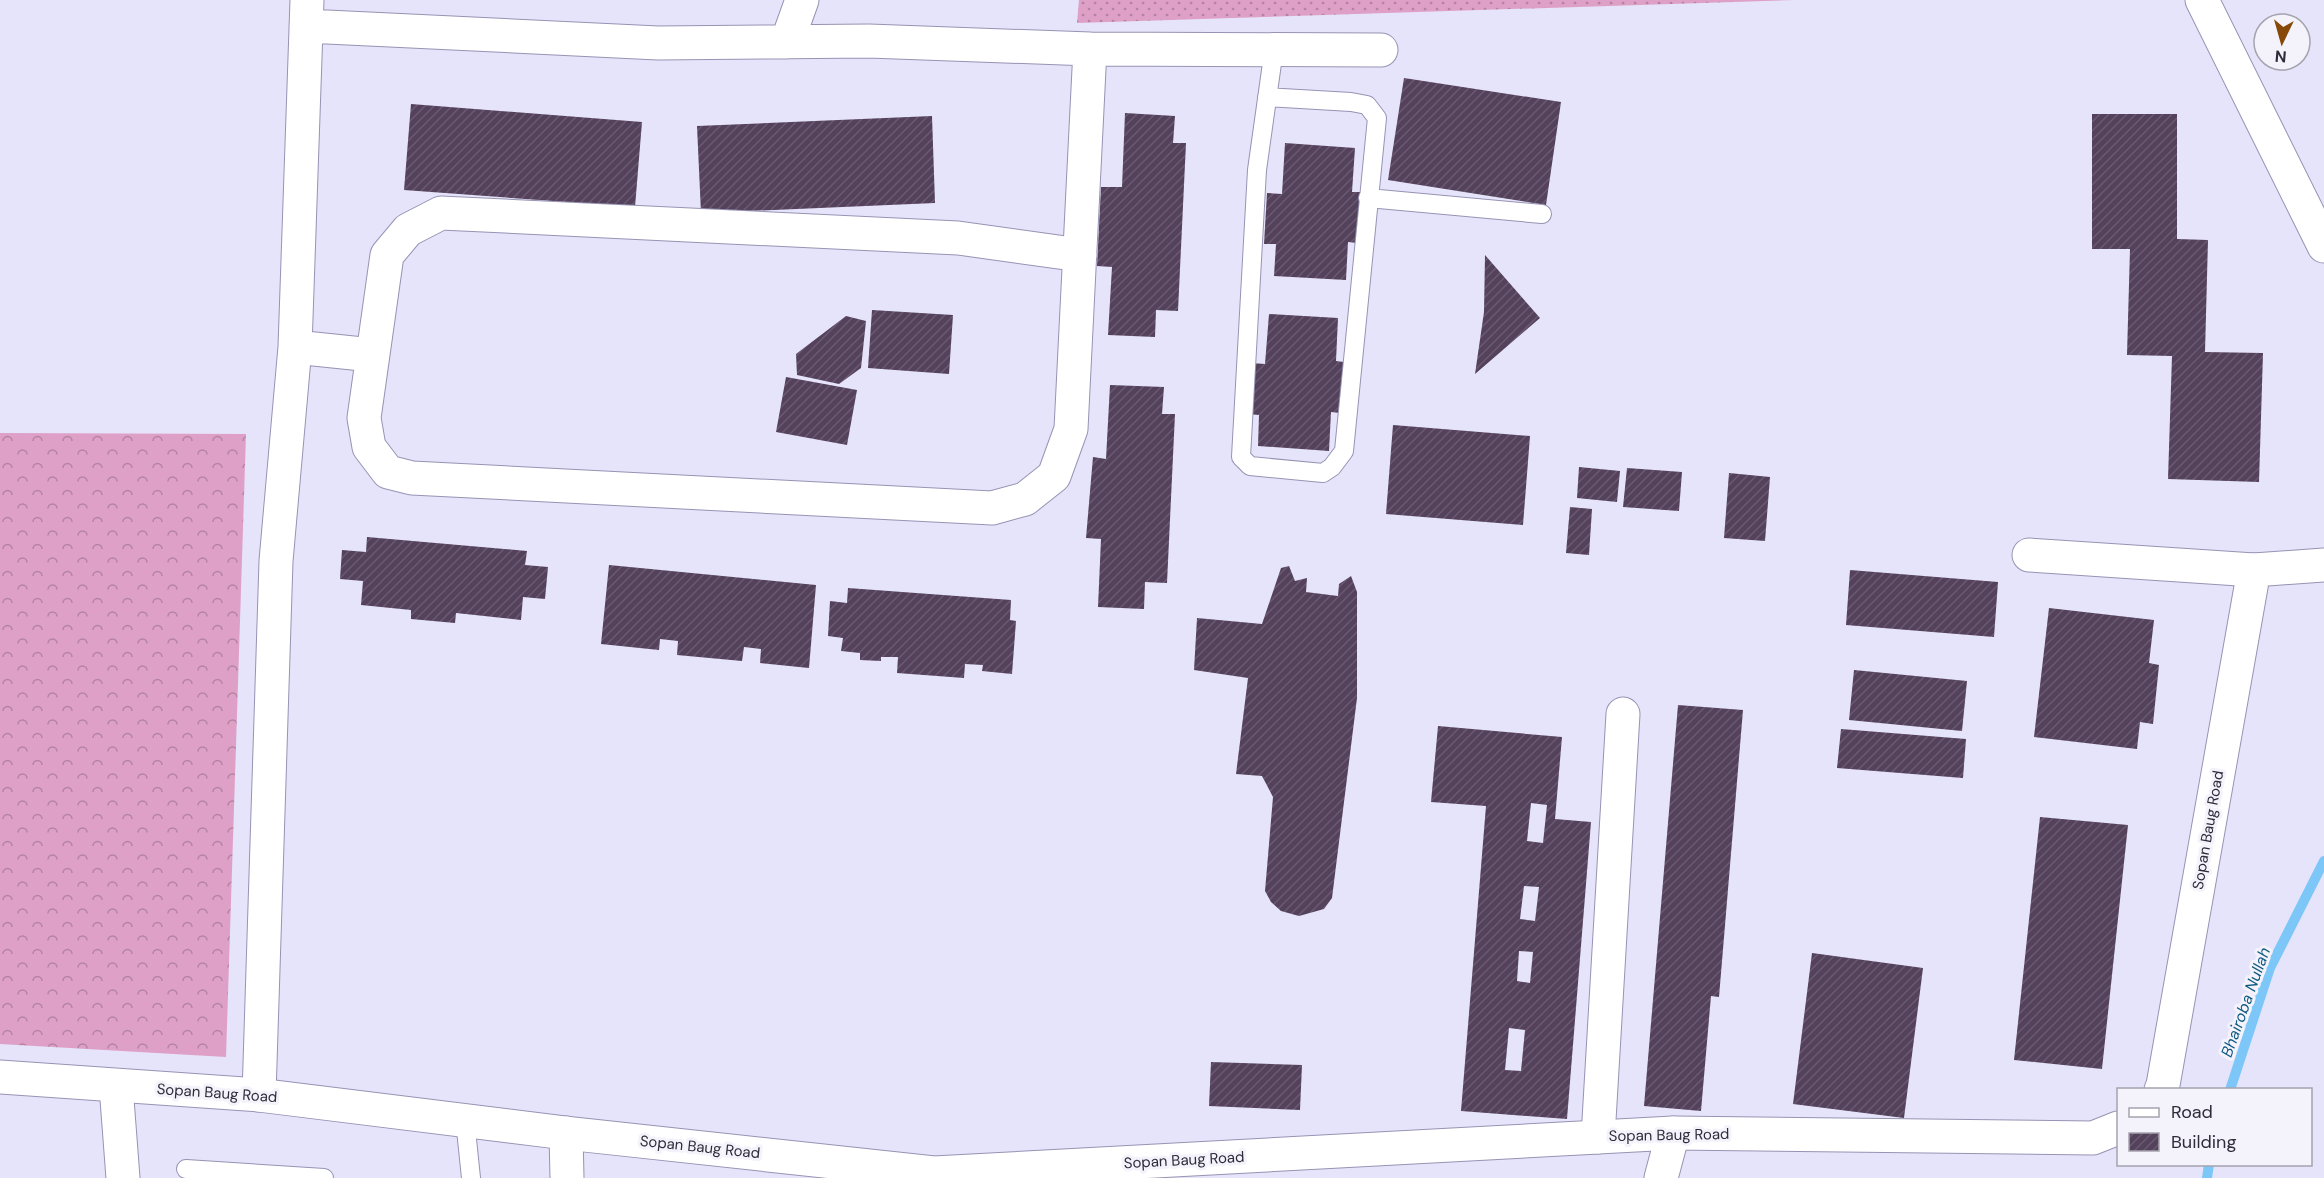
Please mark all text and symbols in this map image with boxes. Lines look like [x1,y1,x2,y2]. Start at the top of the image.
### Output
north arrow [2252,12,2312,72]
text: N [2274,45,2287,67]
street label: Sopan Baug Road [2188,769,2228,891]
water label: Bhairoba Nullah [2216,944,2275,1060]
street label: Sopan Baug Road [156,1079,278,1107]
legend [2117,1088,2312,1166]
text: Road [2171,1100,2213,1124]
street label: Sopan Baug Road [1608,1124,1730,1146]
text: Building [2171,1130,2236,1154]
street label: Sopan Baug Road [639,1131,761,1163]
street label: Sopan Baug Road [1123,1147,1245,1173]

